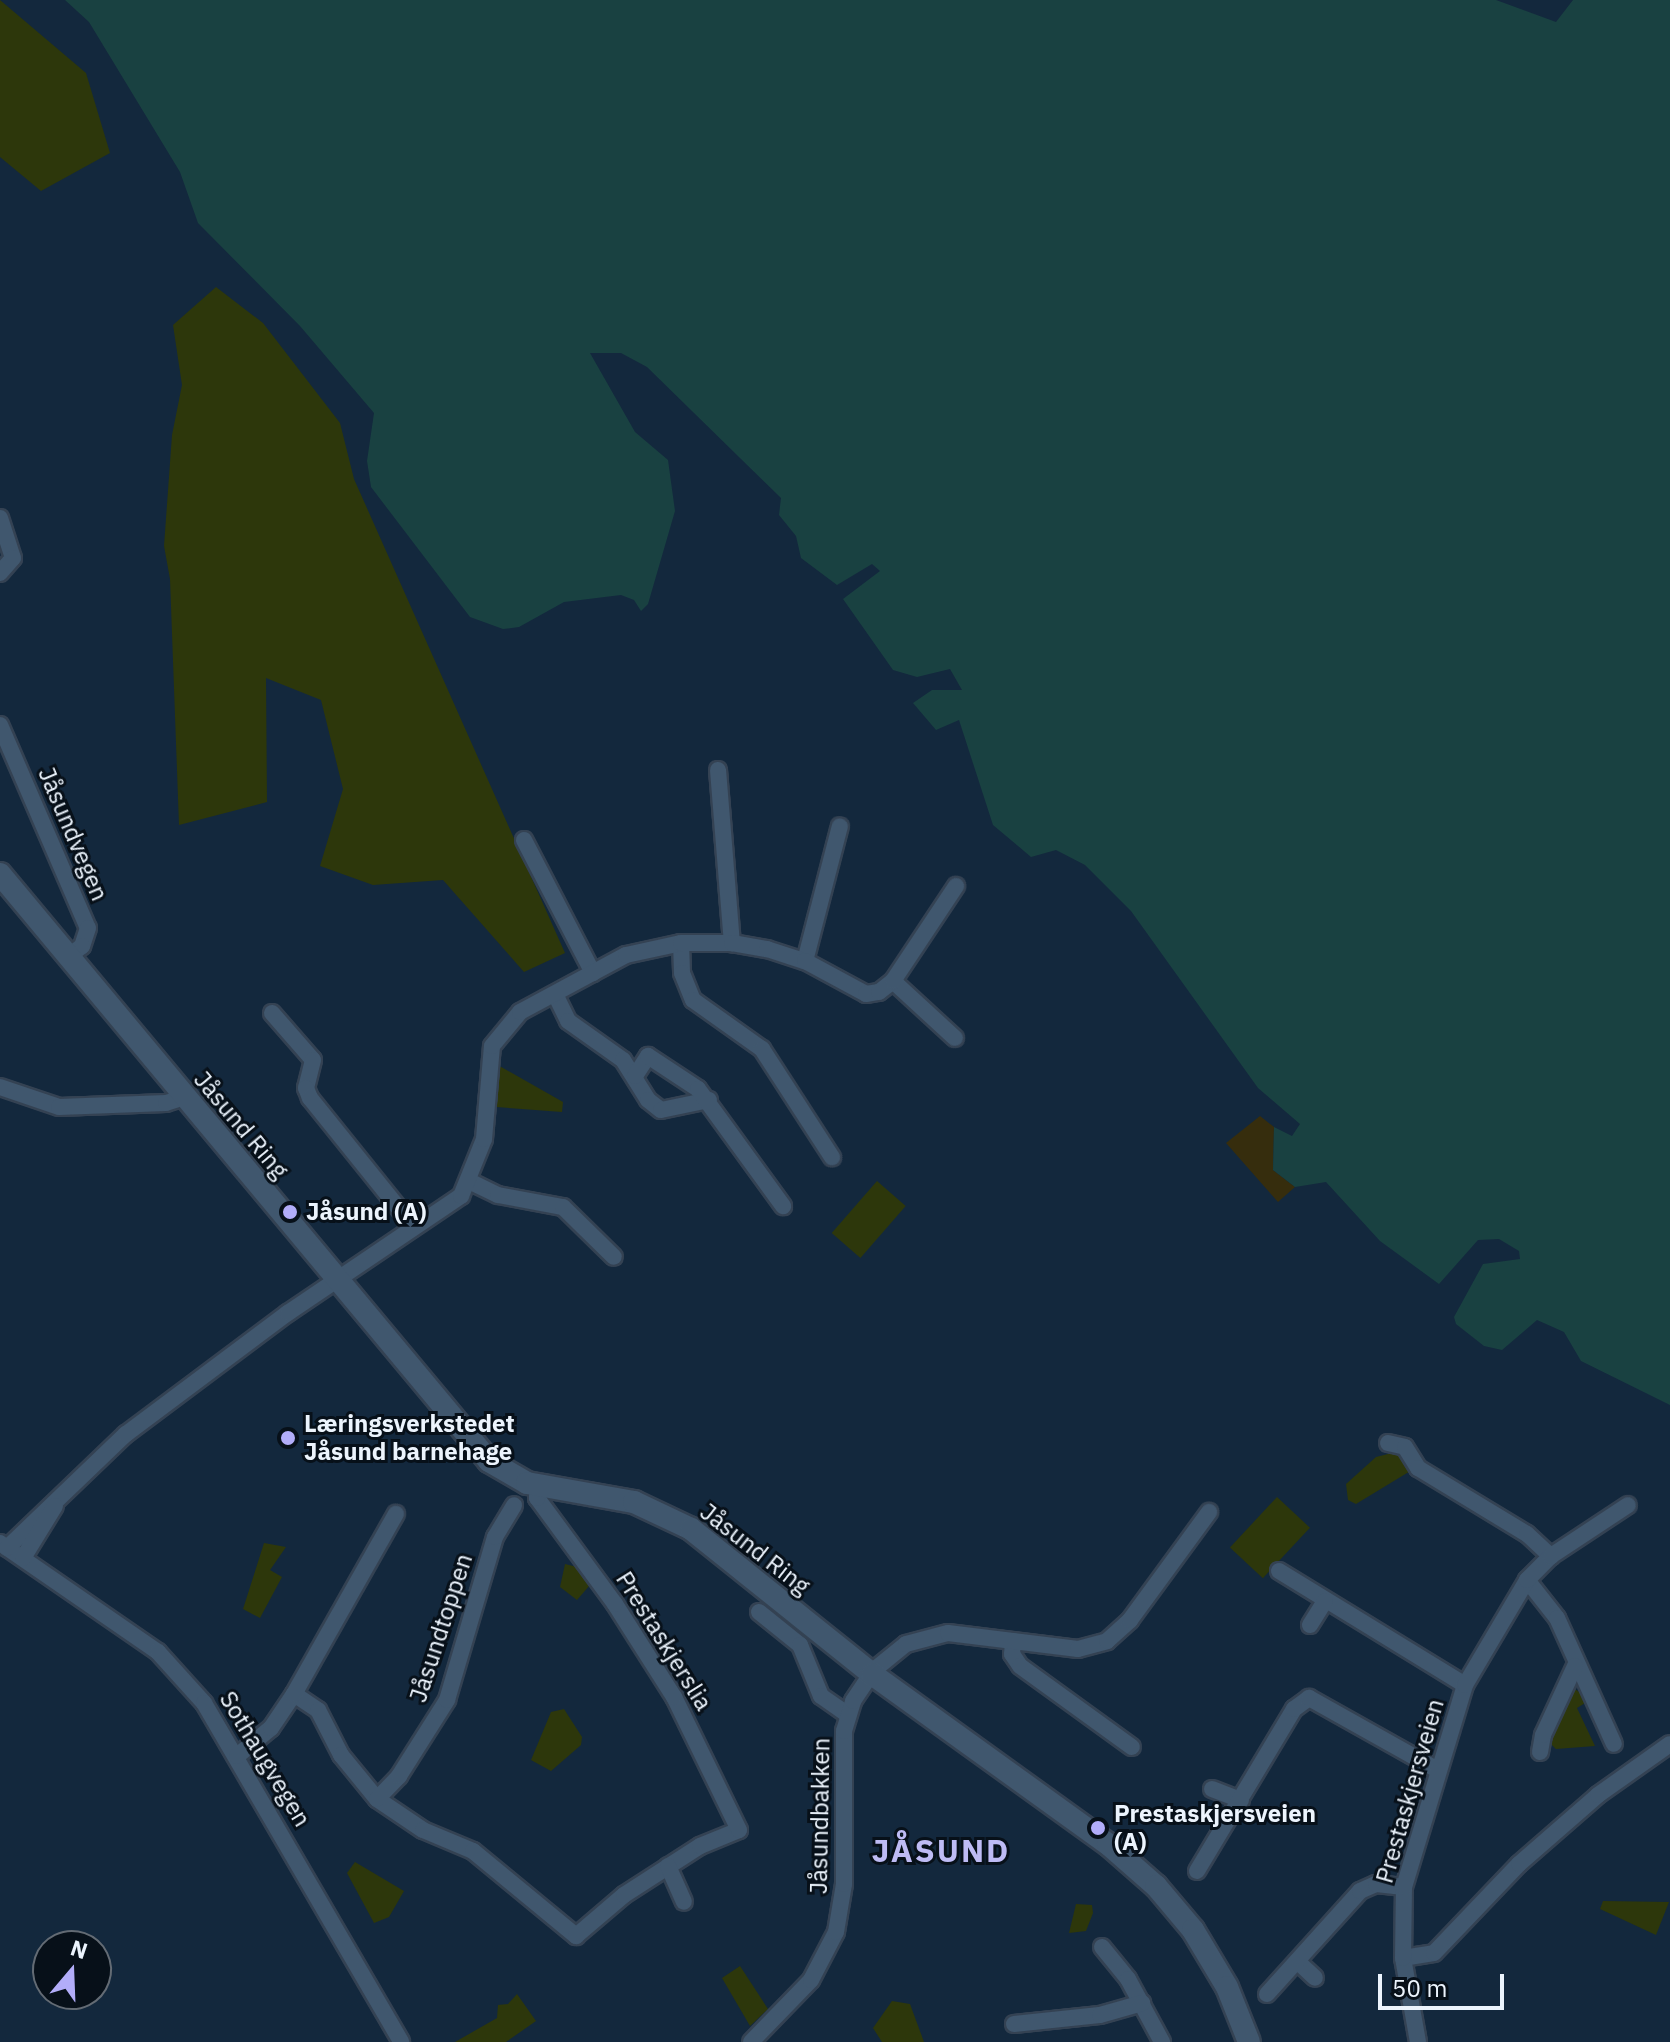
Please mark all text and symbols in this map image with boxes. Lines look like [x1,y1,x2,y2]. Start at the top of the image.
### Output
street label: Jåsundvegen [32,763,114,905]
street label: Jåsund Ring [188,1065,294,1185]
place label: Jåsund (A) [306,1198,427,1226]
marker: Jåsund (A) [281,1203,299,1221]
place label: Læringsverkstedet Jåsund barnehage [304,1410,515,1466]
marker: Læringsverkstedet Jåsund barnehage [279,1429,297,1447]
street label: Jåsund Ring [694,1497,816,1601]
street label: Jåsundtoppen [403,1550,479,1706]
street label: Prestaskjerslia [610,1566,718,1716]
street label: Sothaugvegen [213,1686,317,1832]
street label: Prestaskjersveien [1370,1696,1450,1886]
street label: Jåsundbakken [804,1738,836,1894]
place label: Prestaskjersveien (A) [1114,1800,1316,1856]
marker: Prestaskjersveien (A) [1089,1819,1107,1837]
district label: JÅSUND [872,1831,1010,1869]
north arrow [32,1930,112,2010]
text: N [67,1932,92,1965]
scale bar [1382,1958,1508,2008]
text: 50 m [1392,1972,1447,2004]

